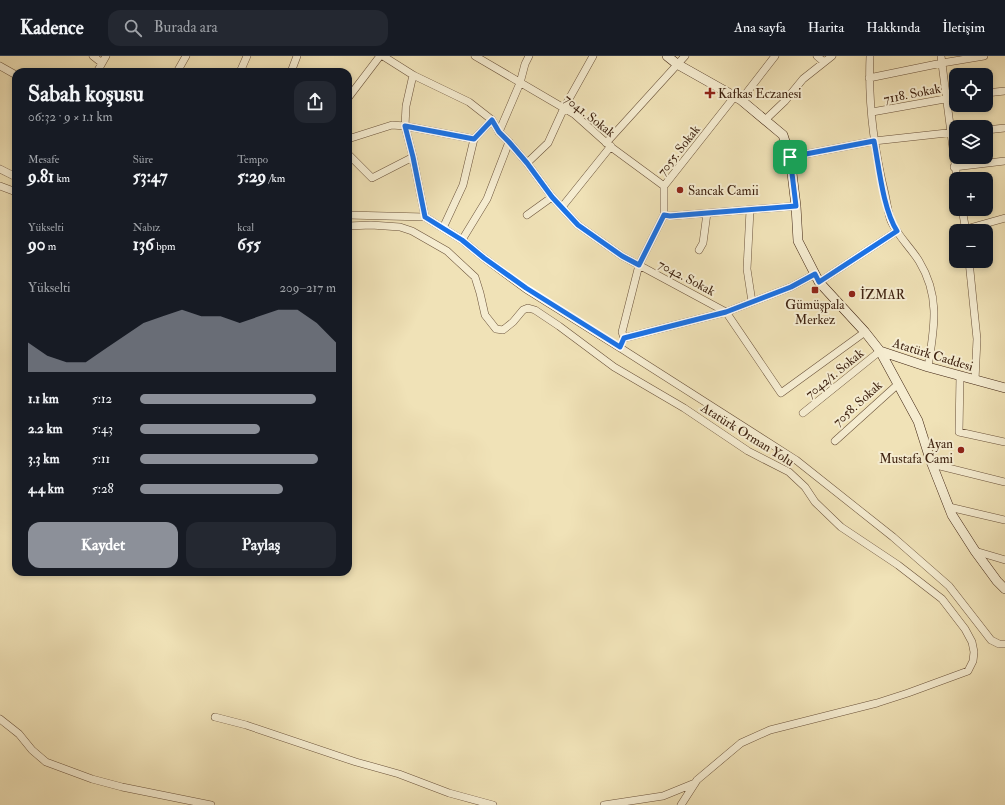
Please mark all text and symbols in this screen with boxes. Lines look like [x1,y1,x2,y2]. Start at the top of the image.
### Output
search box [108,10,388,46]
text: Kadence [20,16,84,40]
icon: search [122,17,144,39]
text: Burada ara [154,18,218,37]
text: Ana sayfa [734,19,786,36]
text: Harita [808,19,844,36]
text: Hakkında [866,19,920,36]
text: İletişim [942,19,985,36]
map controls [949,68,993,268]
button: locate [949,68,993,112]
text: Sabah koşusu [28,80,144,108]
street label: 7118. Sokak [882,80,943,107]
button: share [294,81,336,123]
place label: Kafkas Eczanesi [718,86,802,102]
marker: Kafkas Eczanesi [705,88,715,98]
street label: 7041. Sokak [561,91,619,141]
text: 06:32 · 9 × 1.1 km [28,109,113,125]
button: layers [949,120,993,164]
street label: 7055. Sokak [654,121,704,179]
pin [773,140,807,174]
icon: arrive [779,146,801,168]
text: Mesafe [28,153,59,166]
text: Süre [133,153,153,166]
text: Tempo [237,153,268,166]
text: 9.81 [28,166,54,187]
text: 53:47 [133,166,167,187]
text: 5:29 [237,166,266,187]
text: km [54,172,70,185]
text: /km [266,172,285,185]
button: + [949,172,993,216]
place label: Sancak Camii [688,183,759,199]
marker: Sancak Camii [675,185,685,195]
text: Yükselti [28,221,64,234]
text: Nabız [133,221,160,234]
text: kcal [237,221,254,234]
button: − [949,224,993,268]
text: 90 [28,234,45,255]
text: 136 [133,234,154,255]
text: 655 [237,234,261,255]
text: m [45,240,56,253]
text: bpm [154,240,176,253]
street label: 7042. Sokak [655,256,719,300]
text: Yükselti [28,280,71,296]
text: 209–217 m [279,280,336,296]
marker: Gümüşpala Merkez [810,285,820,295]
place label: İZMAR [860,286,906,303]
marker: İZMAR [847,289,857,299]
place label: Gümüşpala Merkez [785,297,845,328]
street label: Atatürk Caddesi [889,335,975,375]
street label: 7042/1. Sokak [802,345,868,402]
street label: 7058. Sokak [830,377,886,430]
text: 1.1 km [28,391,59,407]
text: 5:12 [92,391,112,407]
street label: Atatürk Orman Yolu [697,399,797,470]
text: 2.2 km [28,421,63,437]
text: 5:43 [92,421,113,437]
place label: Ayan Mustafa Cami [879,436,954,467]
marker: Ayan Mustafa Cami [956,445,966,455]
text: 3.3 km [28,451,60,467]
text: 5:11 [92,451,110,467]
text: 4.4 km [28,481,64,497]
text: 5:28 [92,481,114,497]
button: Kaydet [28,522,178,568]
button: Paylaş [186,522,336,568]

